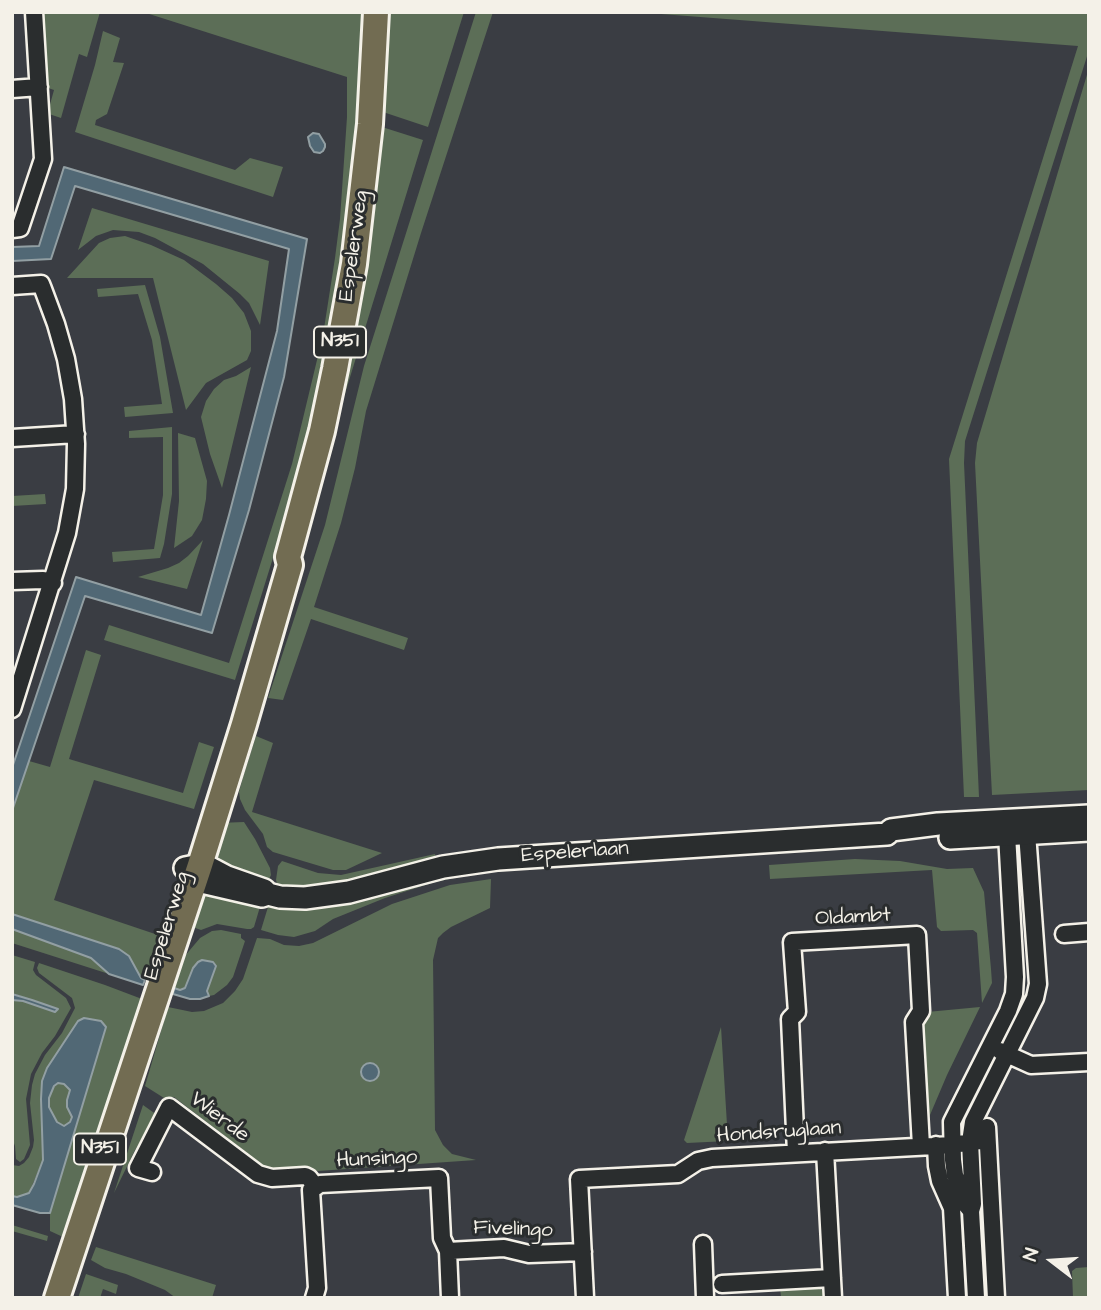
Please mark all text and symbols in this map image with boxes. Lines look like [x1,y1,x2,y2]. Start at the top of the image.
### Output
street label: Espelerweg [335,189,375,303]
road number: N351 [314,326,366,358]
street label: Espelerlaan [521,837,629,869]
street label: Espelerweg [140,869,196,983]
street label: Oldambt [815,903,891,933]
street label: Wierde [184,1087,254,1149]
street label: Hondsruglaan [716,1116,842,1150]
road number: N351 [74,1134,126,1164]
street label: Hunsingo [336,1145,418,1175]
street label: Fivelingo [473,1216,553,1244]
north arrow [1017,1226,1087,1296]
text: N [1017,1245,1046,1264]

